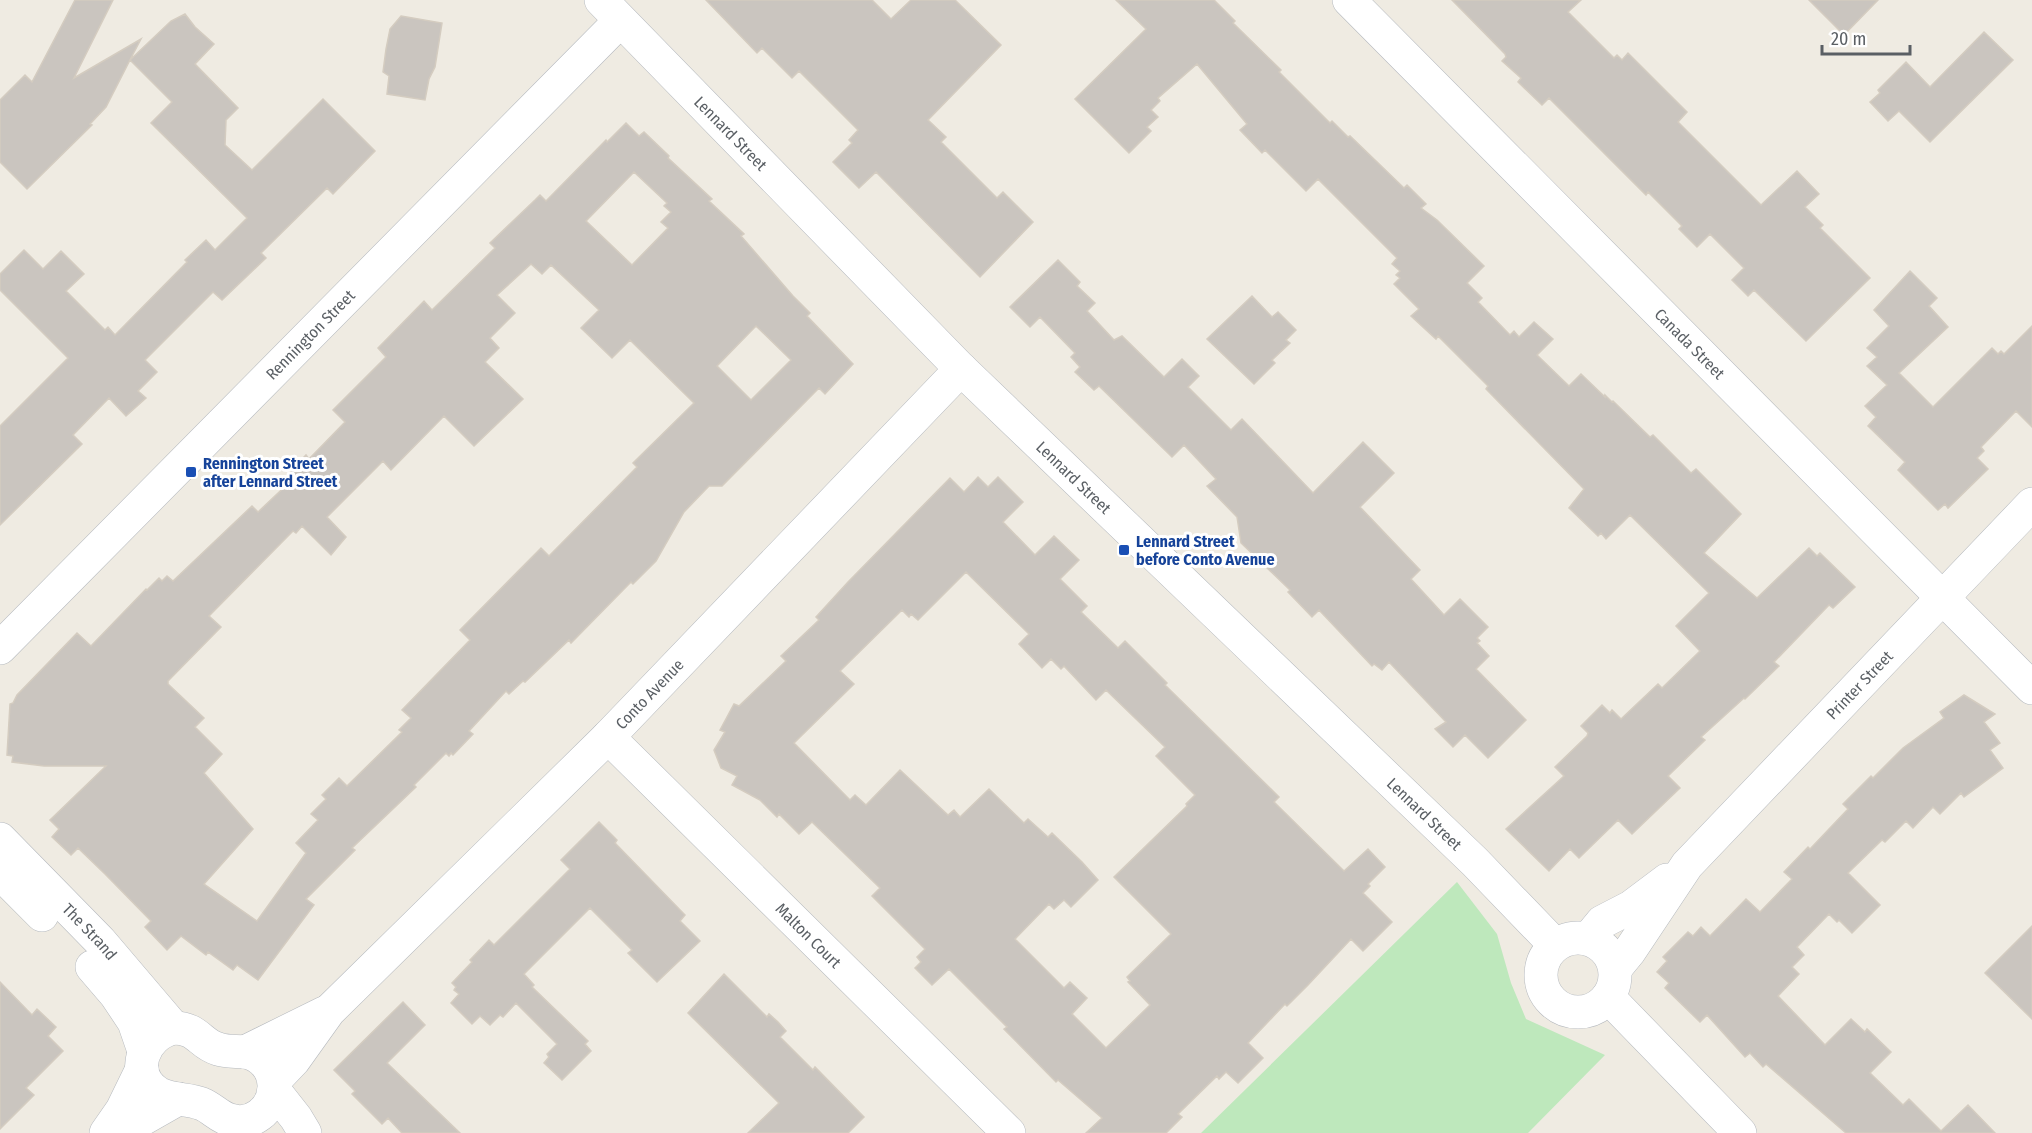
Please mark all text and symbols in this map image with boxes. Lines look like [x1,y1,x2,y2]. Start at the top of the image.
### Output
scale bar [1822,18,1910,56]
text: 20 m [1831,28,1866,50]
street label: Lennard Street [690,92,771,175]
street label: Rennington Street [262,286,359,383]
street label: Canada Street [1651,305,1729,384]
street label: Lennard Street [1032,438,1115,518]
place label: Rennington Street after Lennard Street [203,454,338,491]
marker: Rennington Street after Lennard Street [184,465,198,479]
place label: Lennard Street before Conto Avenue [1136,532,1275,569]
marker: Lennard Street before Conto Avenue [1117,543,1131,557]
street label: Printer Street [1822,646,1897,723]
street label: Conto Avenue [612,655,688,733]
street label: Lennard Street [1383,774,1466,855]
street label: Malton Court [772,899,846,972]
street label: The Strand [58,900,121,964]

